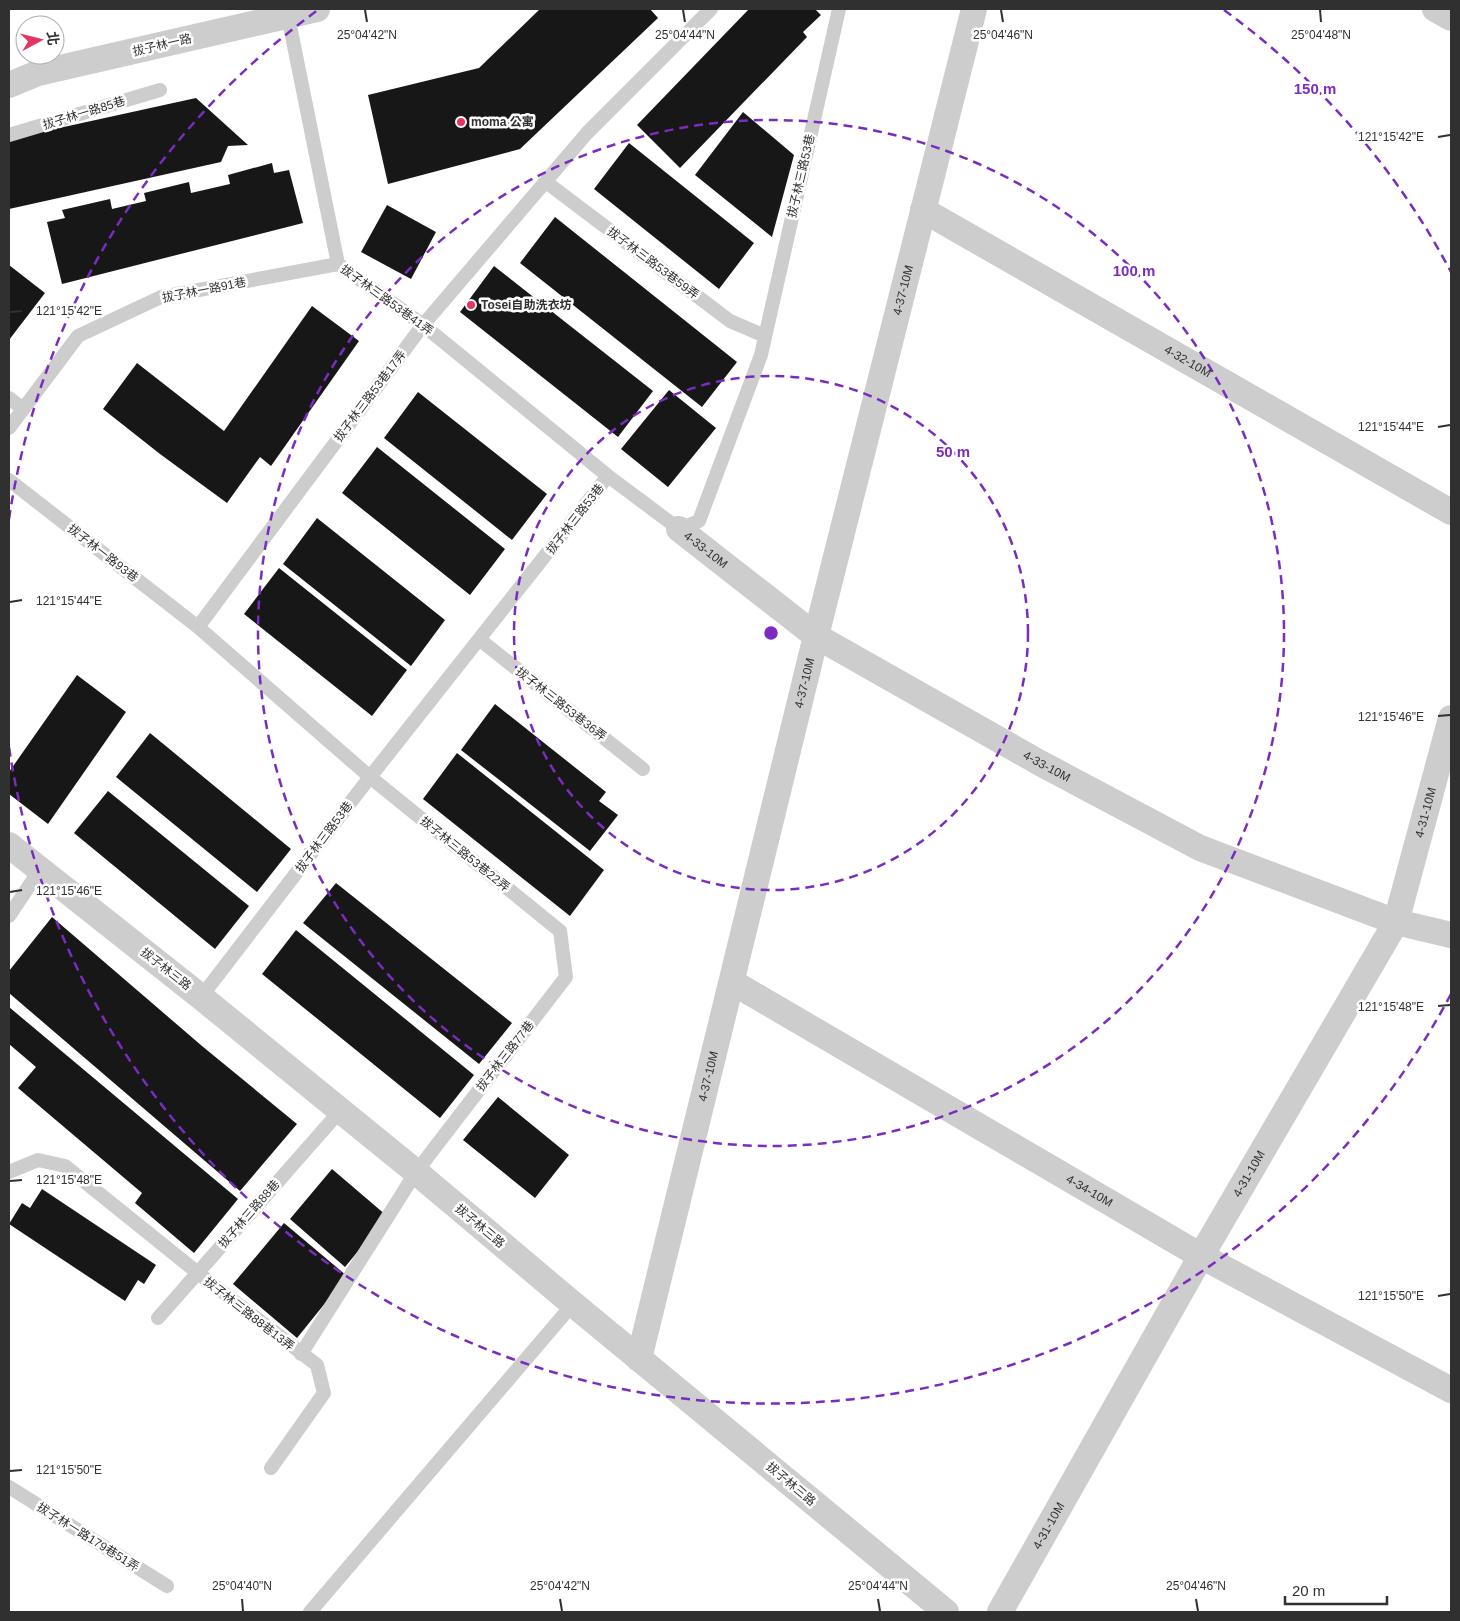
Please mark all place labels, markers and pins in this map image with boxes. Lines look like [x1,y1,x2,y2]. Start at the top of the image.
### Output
place label: moma 公寓 [471,115,534,129]
marker: moma 公寓 [455,116,467,128]
place label: Tosei自助洗衣坊 [481,298,571,312]
marker: Tosei自助洗衣坊 [465,299,477,311]
centre of rings [762,624,780,642]

